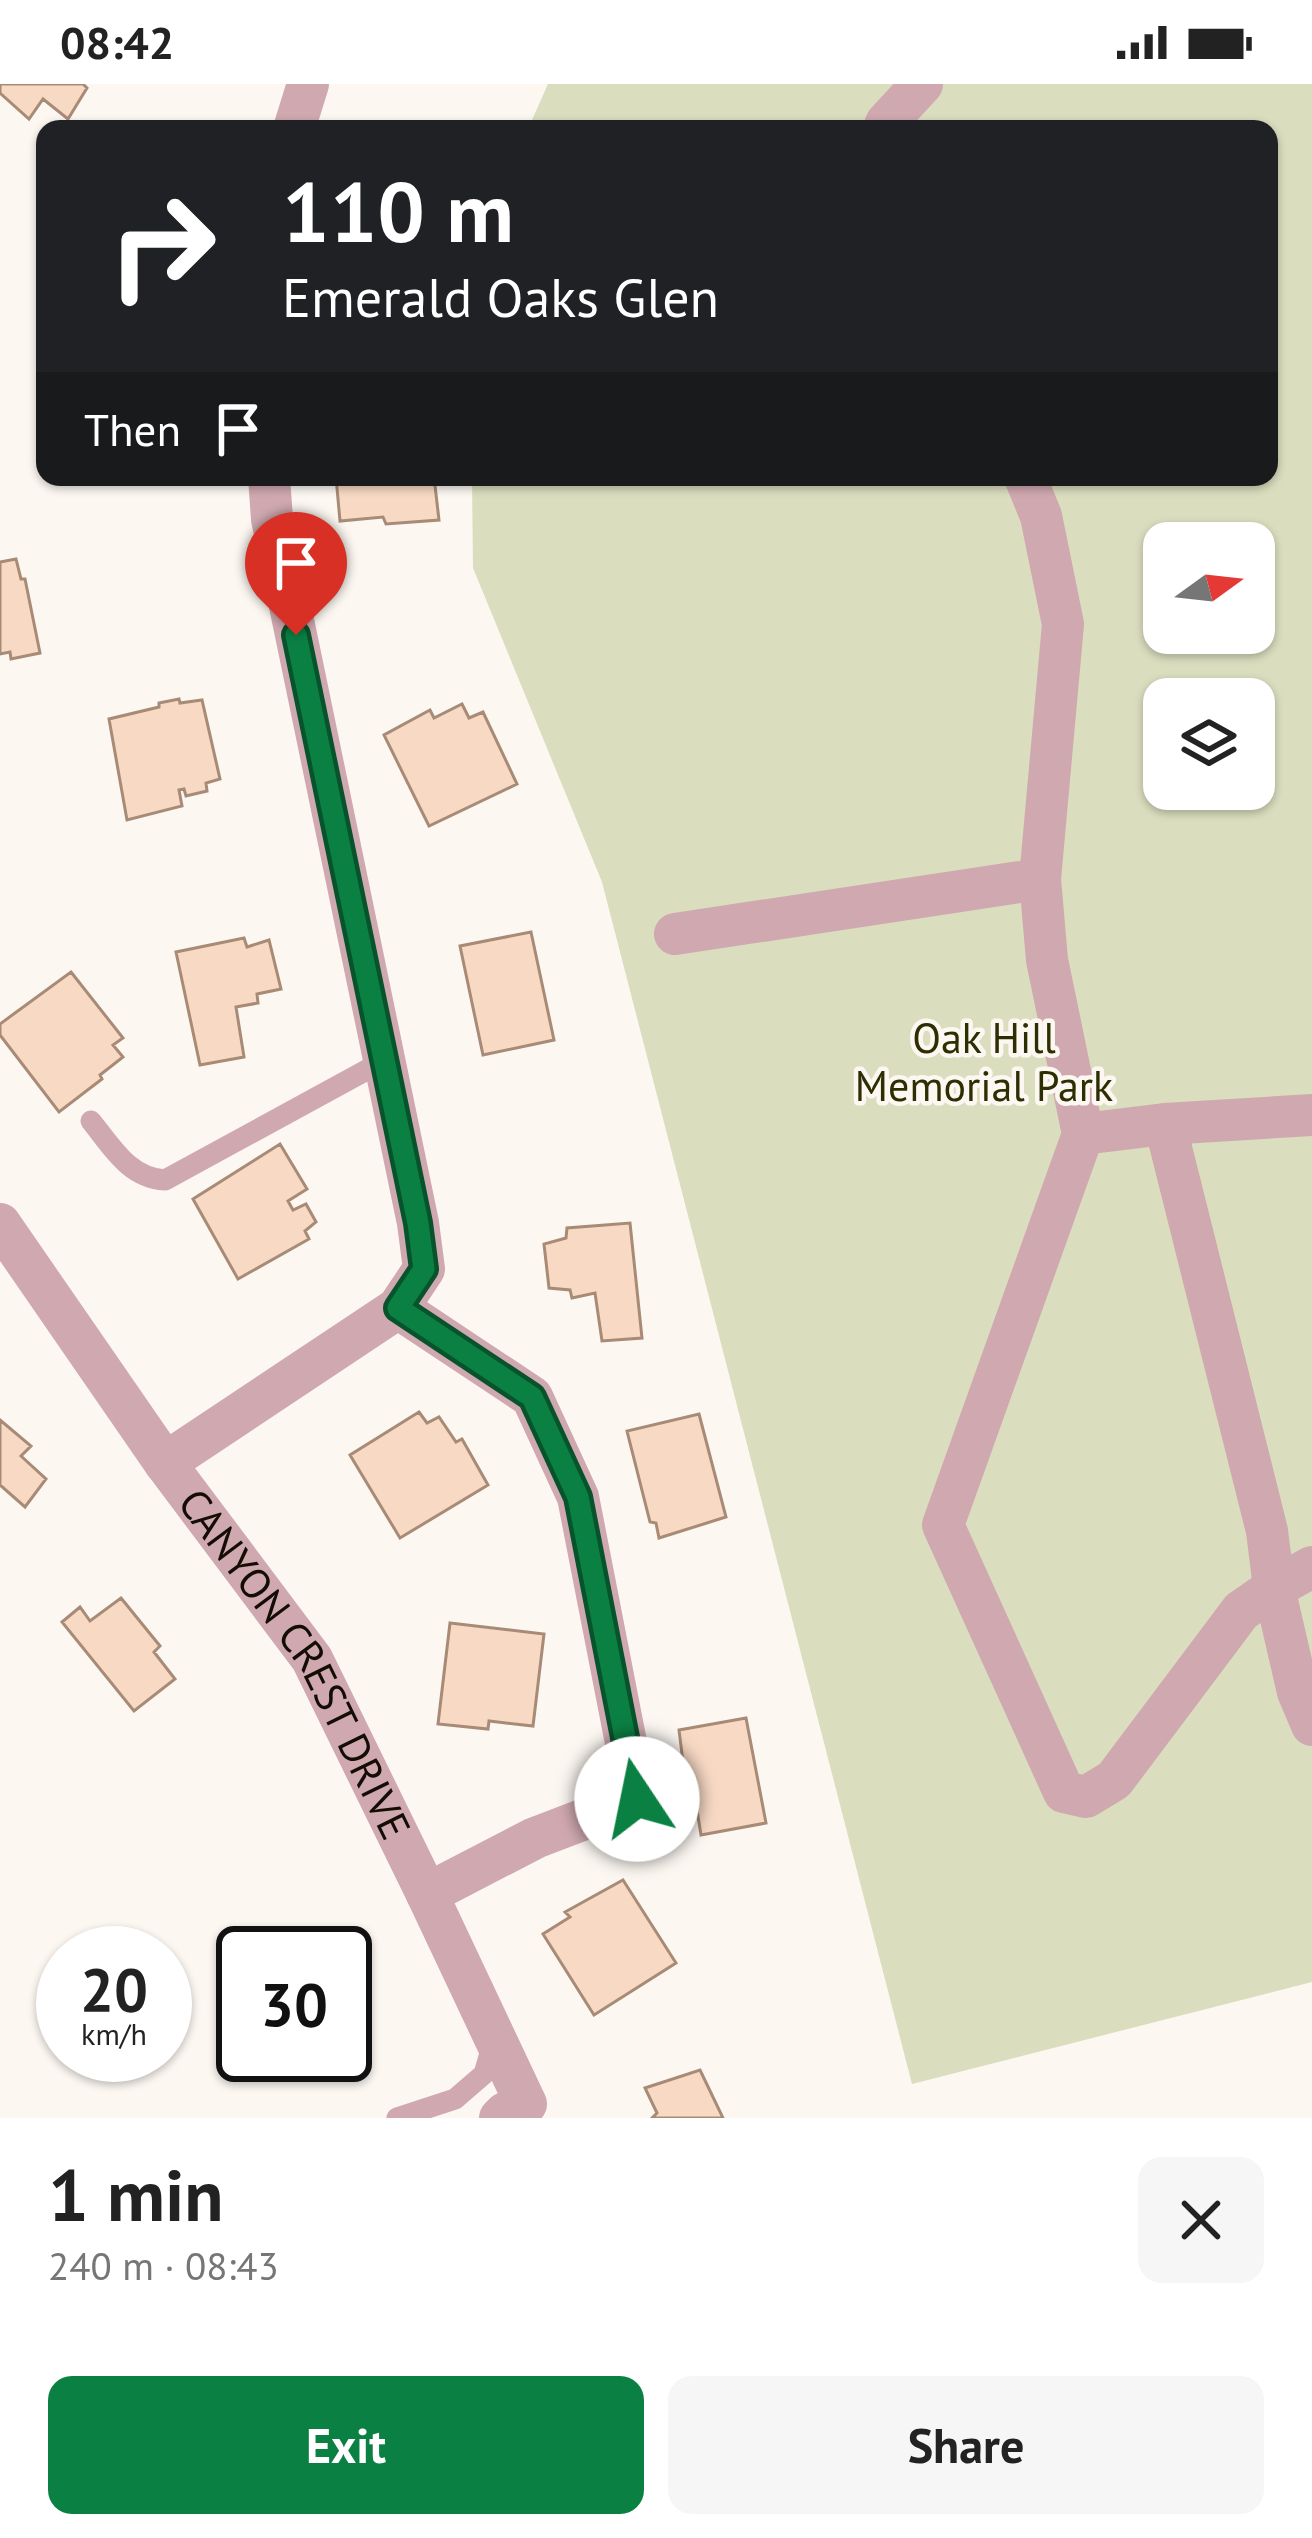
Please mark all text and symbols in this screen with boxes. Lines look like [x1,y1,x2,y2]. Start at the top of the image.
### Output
text: 08:42 [60,13,174,71]
text: 110 m [282,156,514,265]
icon: right [84,168,240,324]
text: Emerald Oaks Glen [282,262,719,332]
icon: arrive [205,396,271,462]
text: Then [84,400,181,458]
pin [245,512,347,635]
north arrow [1143,522,1275,654]
map controls [1143,522,1275,810]
icon: arrive [263,530,329,596]
button: layers [1143,678,1275,810]
park label: Oak Hill Memorial Park [855,1010,1113,1113]
street label: CANYON CREST DRIVE [167,1477,424,1848]
position arrow [574,1736,700,1862]
speed limit sign: 30 [216,1926,372,2082]
text: 20 [80,1950,148,2028]
text: km/h [81,2014,147,2053]
text: 1 min [48,2148,224,2241]
button: close [1138,2157,1264,2283]
text: 240 m · 08:43 [48,2240,279,2291]
button: Exit [48,2376,644,2514]
button: Share [668,2376,1264,2514]

